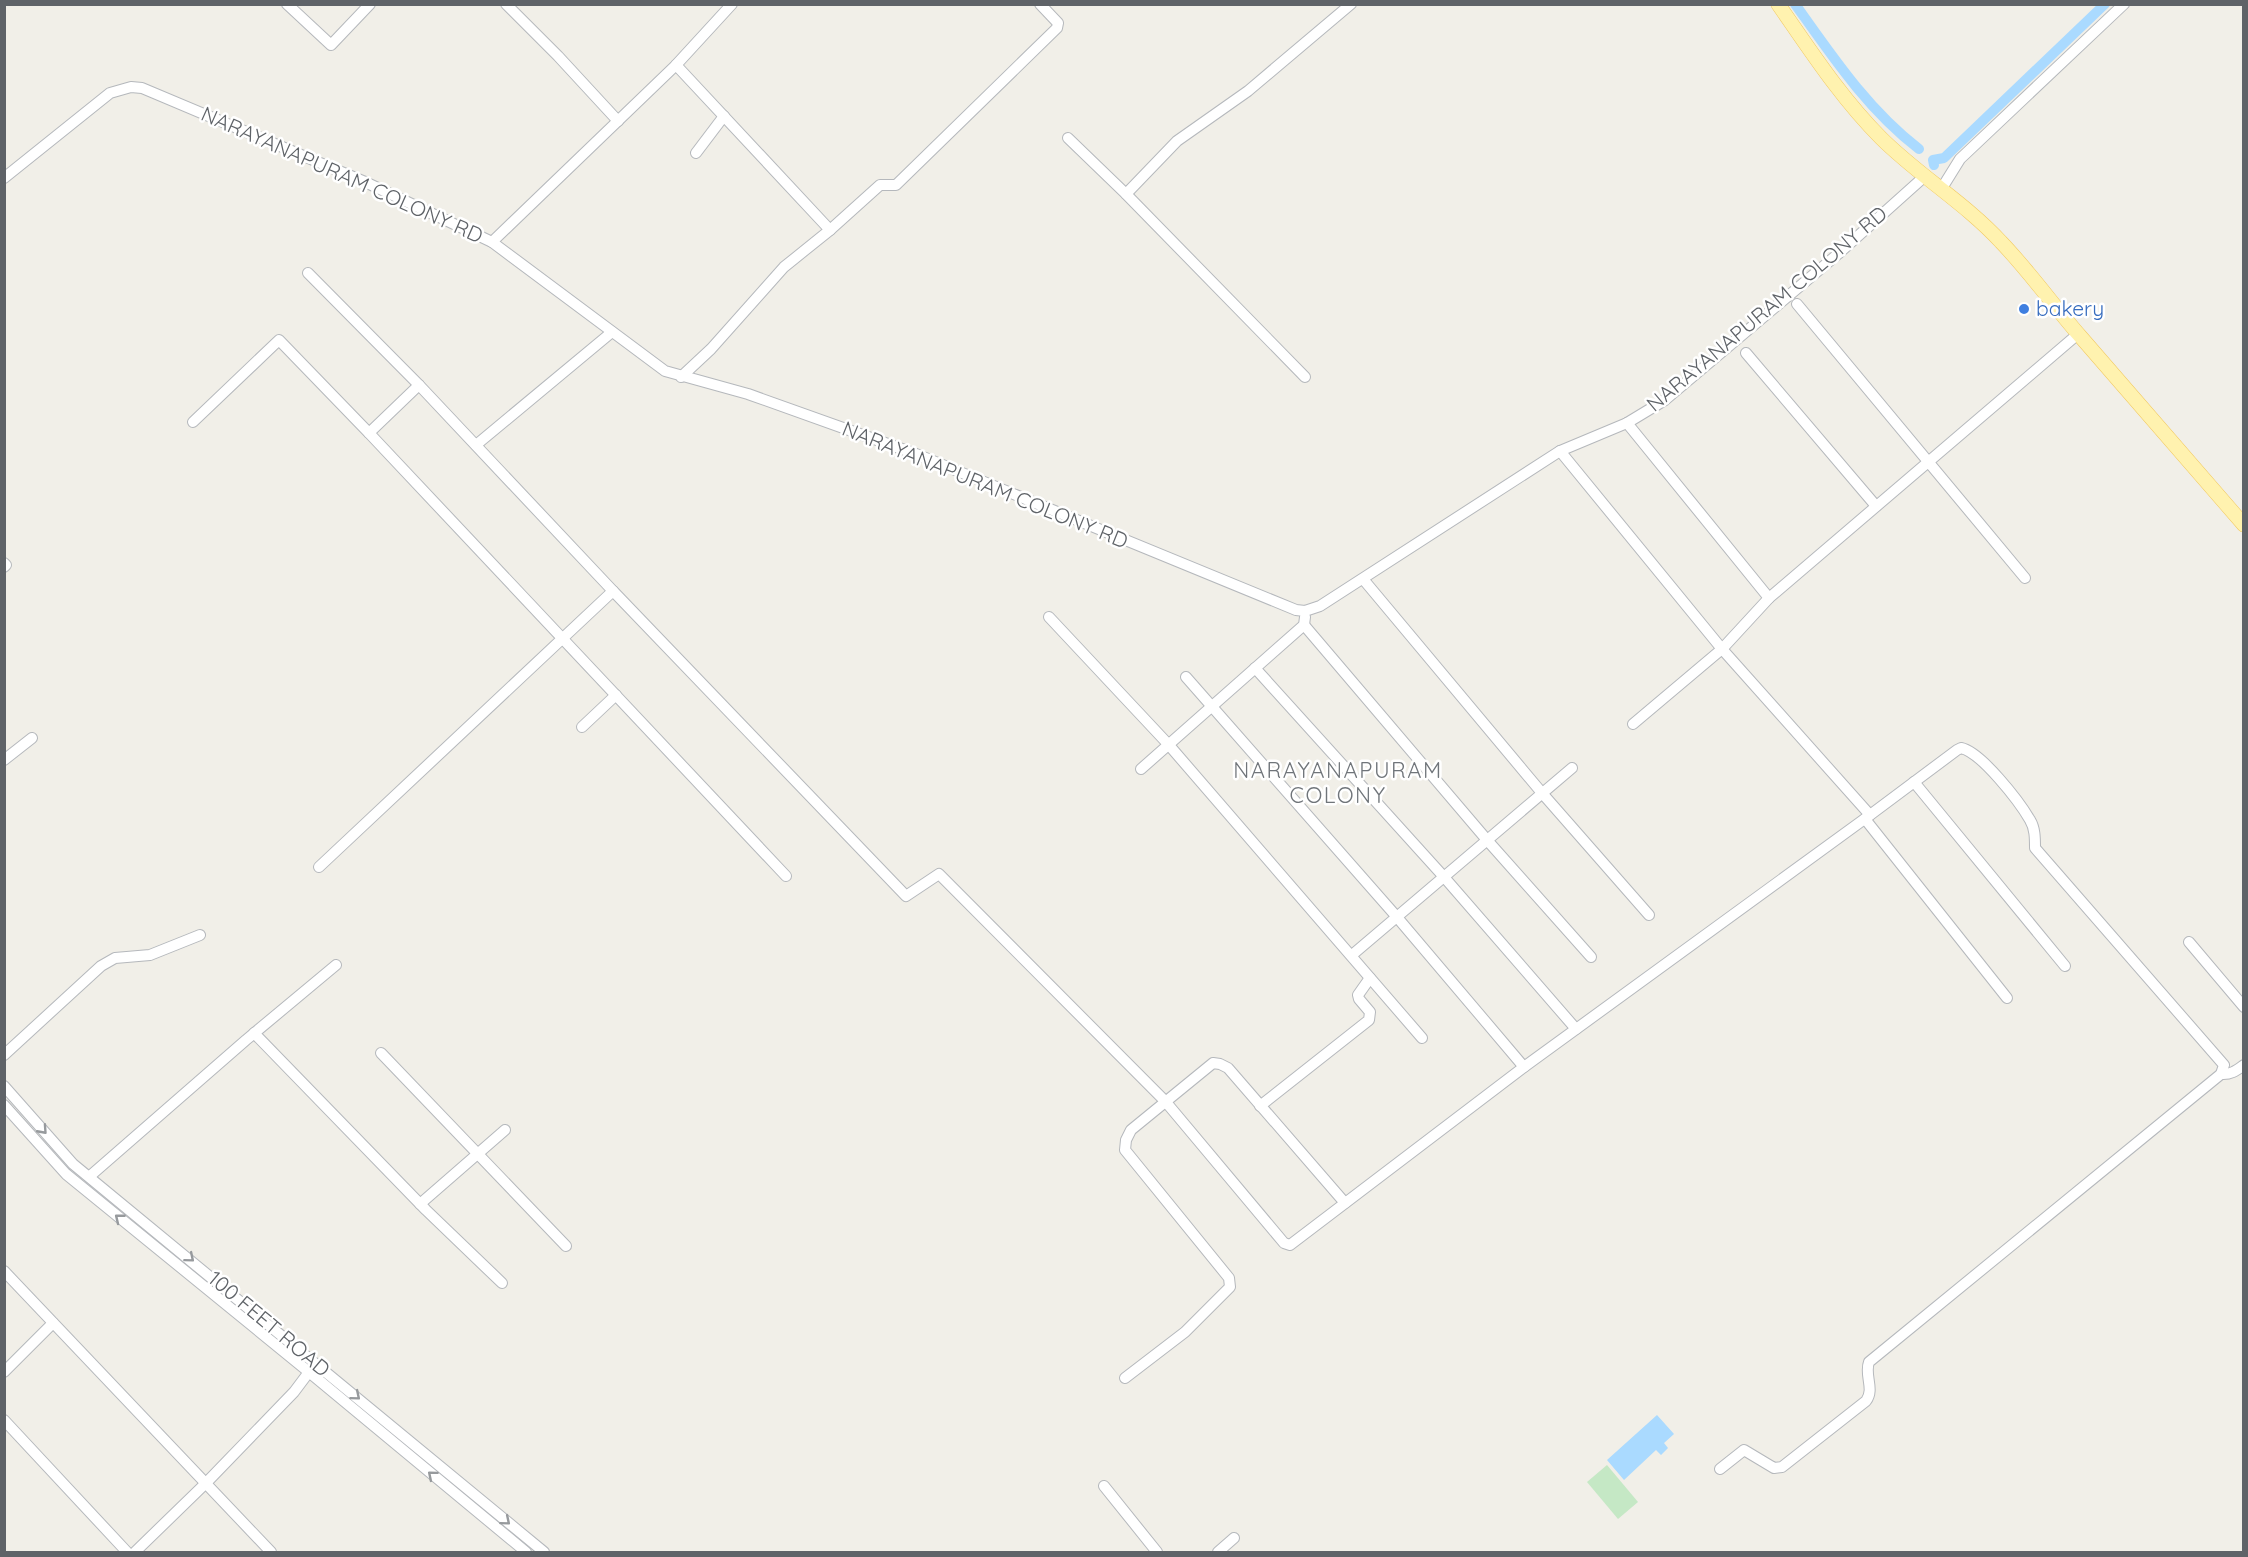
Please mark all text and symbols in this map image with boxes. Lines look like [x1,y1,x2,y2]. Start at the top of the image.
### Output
street label: NARAYANAPURAM COLONY RD [197,100,487,248]
street label: NARAYANAPURAM COLONY RD [1641,200,1892,417]
place label: bakery [2036,295,2104,321]
marker: bakery [2017,302,2031,316]
street label: NARAYANAPURAM COLONY RD [839,415,1132,553]
district label: NARAYANAPURAM COLONY [1233,756,1443,809]
one-way arrow [36,1123,47,1134]
one-way arrow [115,1214,126,1225]
one-way arrow [183,1251,194,1262]
street label: 100 FEET ROAD [203,1265,336,1382]
one-way arrow [349,1389,360,1400]
one-way arrow [428,1471,439,1482]
one-way arrow [499,1514,510,1525]

